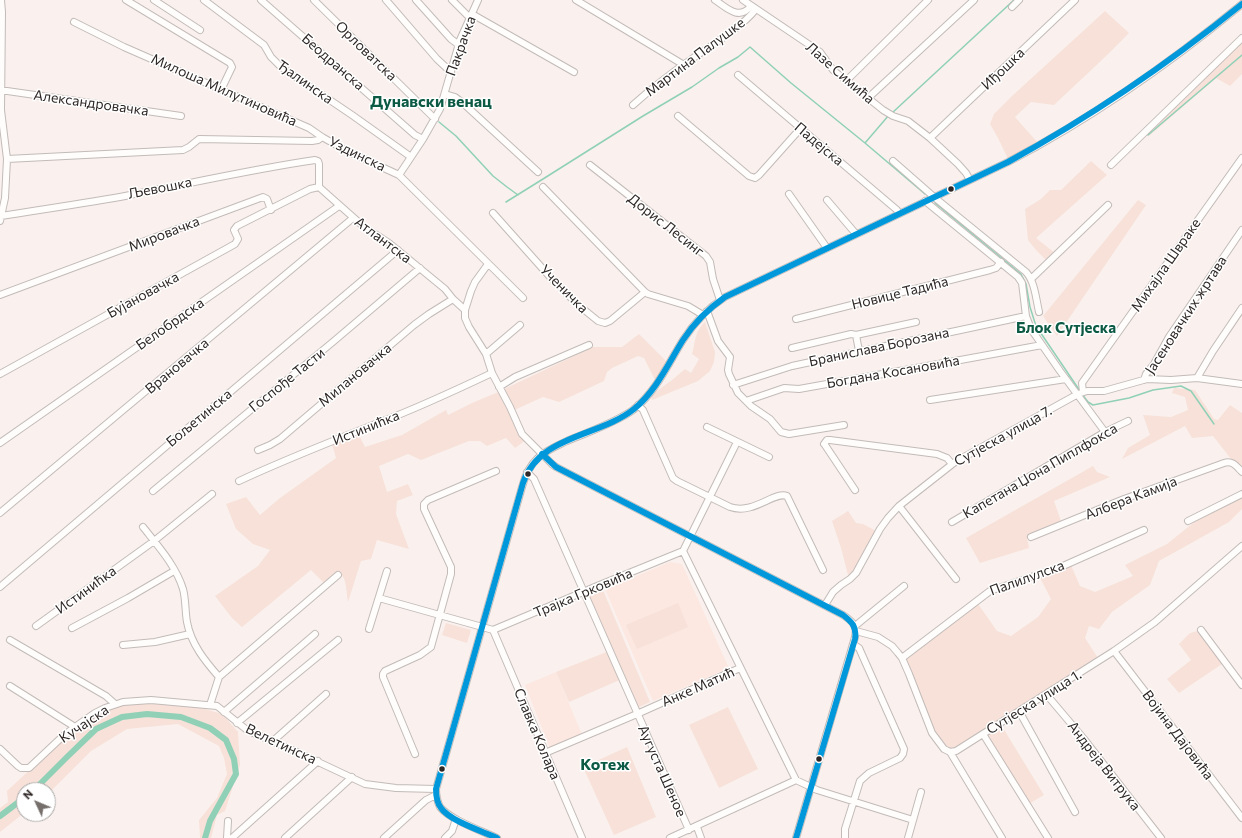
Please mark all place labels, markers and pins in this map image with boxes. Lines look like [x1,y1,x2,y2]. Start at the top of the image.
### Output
unlabelled marker [946,184,956,194]
unlabelled marker [523,469,533,479]
unlabelled marker [814,754,824,764]
unlabelled marker [437,764,447,774]

